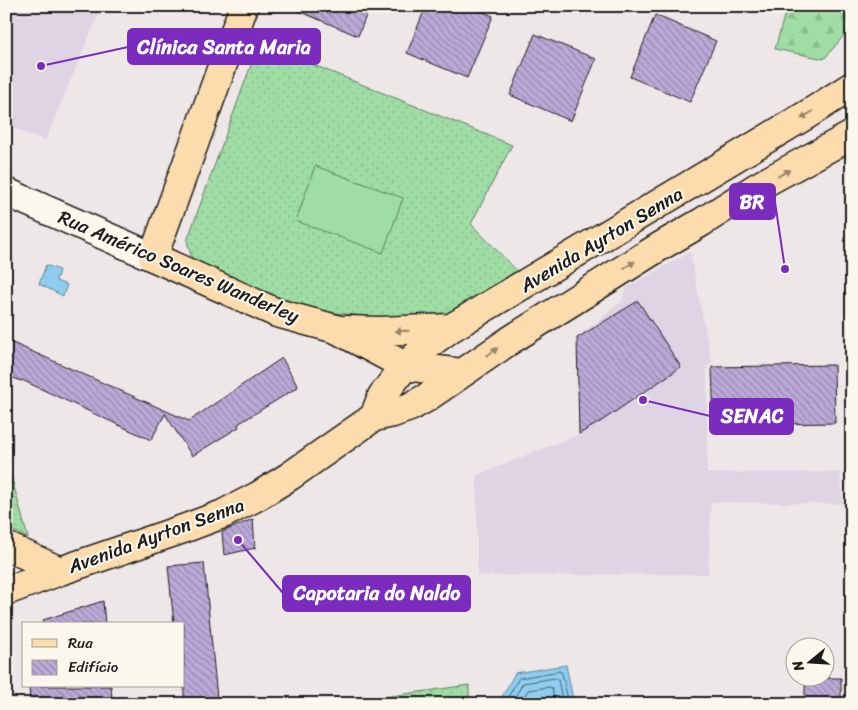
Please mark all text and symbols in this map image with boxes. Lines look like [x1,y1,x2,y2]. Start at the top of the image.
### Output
callout: Clínica Santa Maria [128,29,320,64]
text: Clínica Santa Maria [136,30,311,65]
one-way arrow [800,110,813,119]
one-way arrow [777,169,791,177]
street label: Avenida Ayrton Senna [512,177,690,302]
callout: BR [730,184,775,219]
text: BR [740,185,764,220]
street label: Rua Américo Soares Wanderley [53,201,305,332]
one-way arrow [623,261,636,270]
one-way arrow [394,327,410,335]
one-way arrow [485,347,499,357]
callout: SENAC [710,399,793,434]
text: SENAC [720,399,783,434]
street label: Avenida Ayrton Senna [62,488,249,583]
callout: Capotaria do Naldo [283,576,470,611]
text: Capotaria do Naldo [293,576,461,611]
legend [22,622,185,688]
text: Rua [68,630,93,656]
north arrow [786,638,836,688]
text: Edifício [68,654,119,680]
text: N [785,657,812,675]

